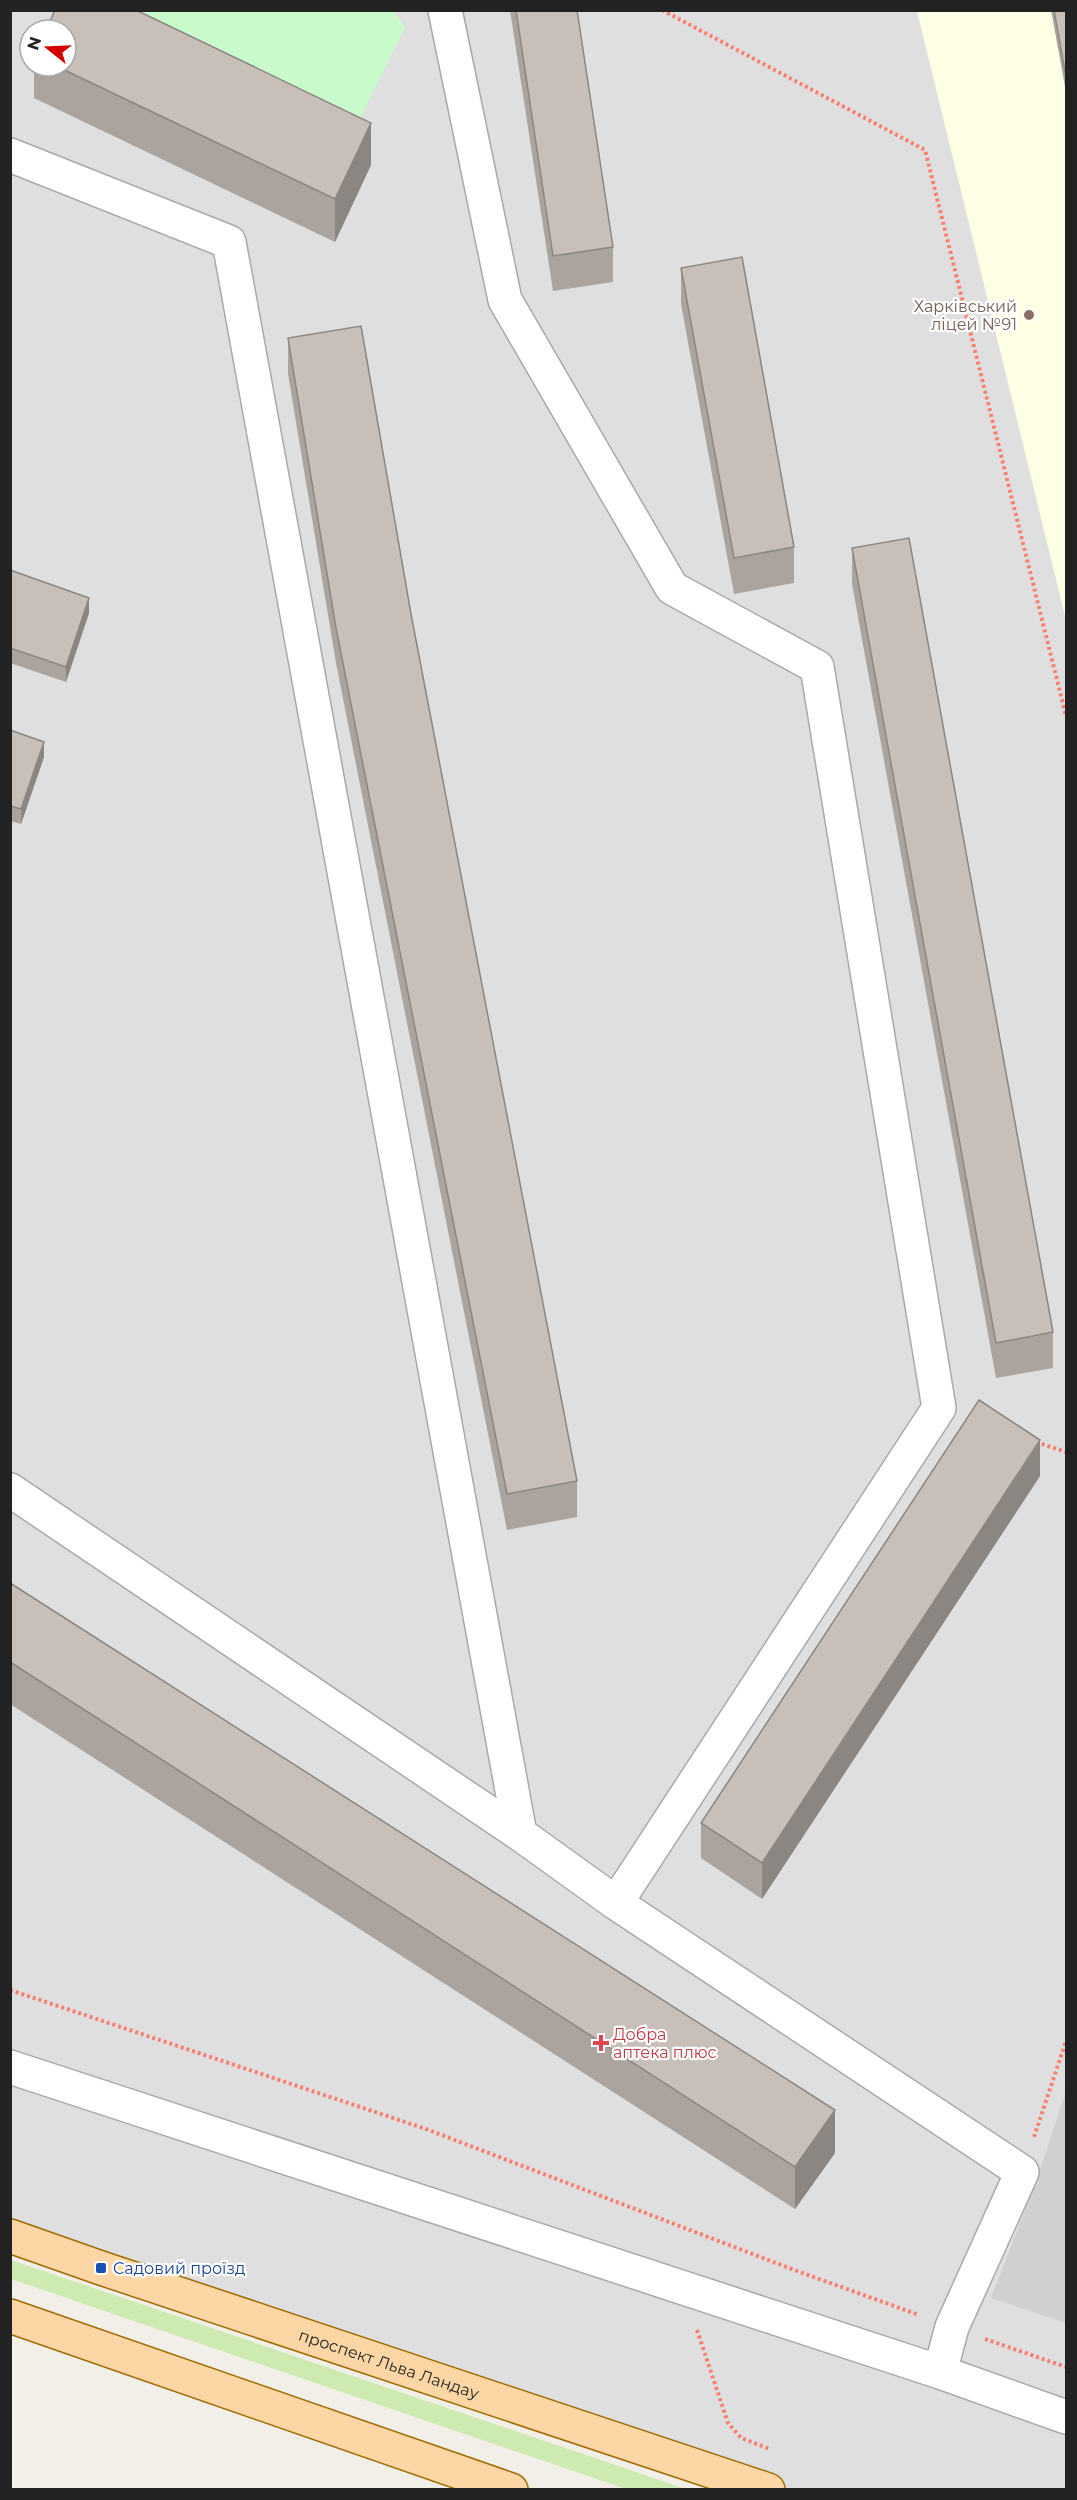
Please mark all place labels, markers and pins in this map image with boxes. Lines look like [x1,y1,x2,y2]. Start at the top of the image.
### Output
place label: Харківський ліцей №91 [914,297,1017,334]
marker: Харківський ліцей №91 [1022,308,1036,322]
place label: Добра аптека плюс [613,2025,717,2062]
marker: Добра аптека плюс [594,2036,608,2050]
place label: Садовий проїзд [113,2259,245,2278]
marker: Садовий проїзд [94,2261,108,2275]

